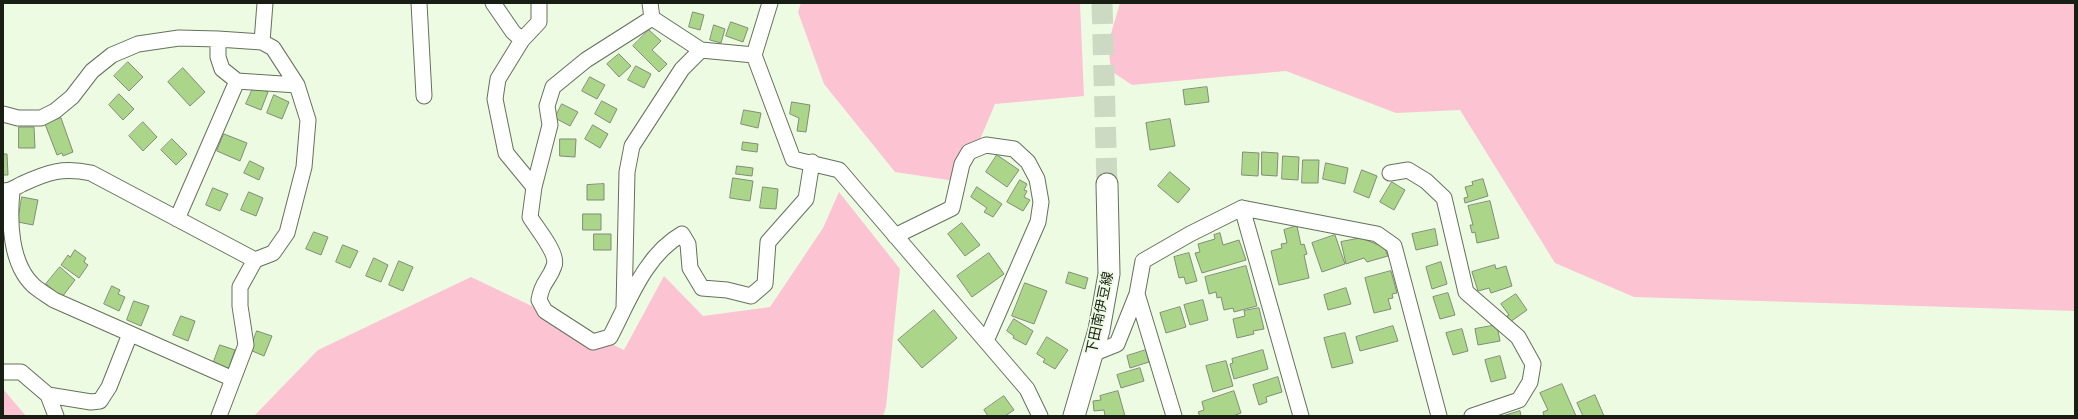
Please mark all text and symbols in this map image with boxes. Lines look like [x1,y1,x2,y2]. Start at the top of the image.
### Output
street label: 下田南伊豆線 [1083,270,1117,356]

